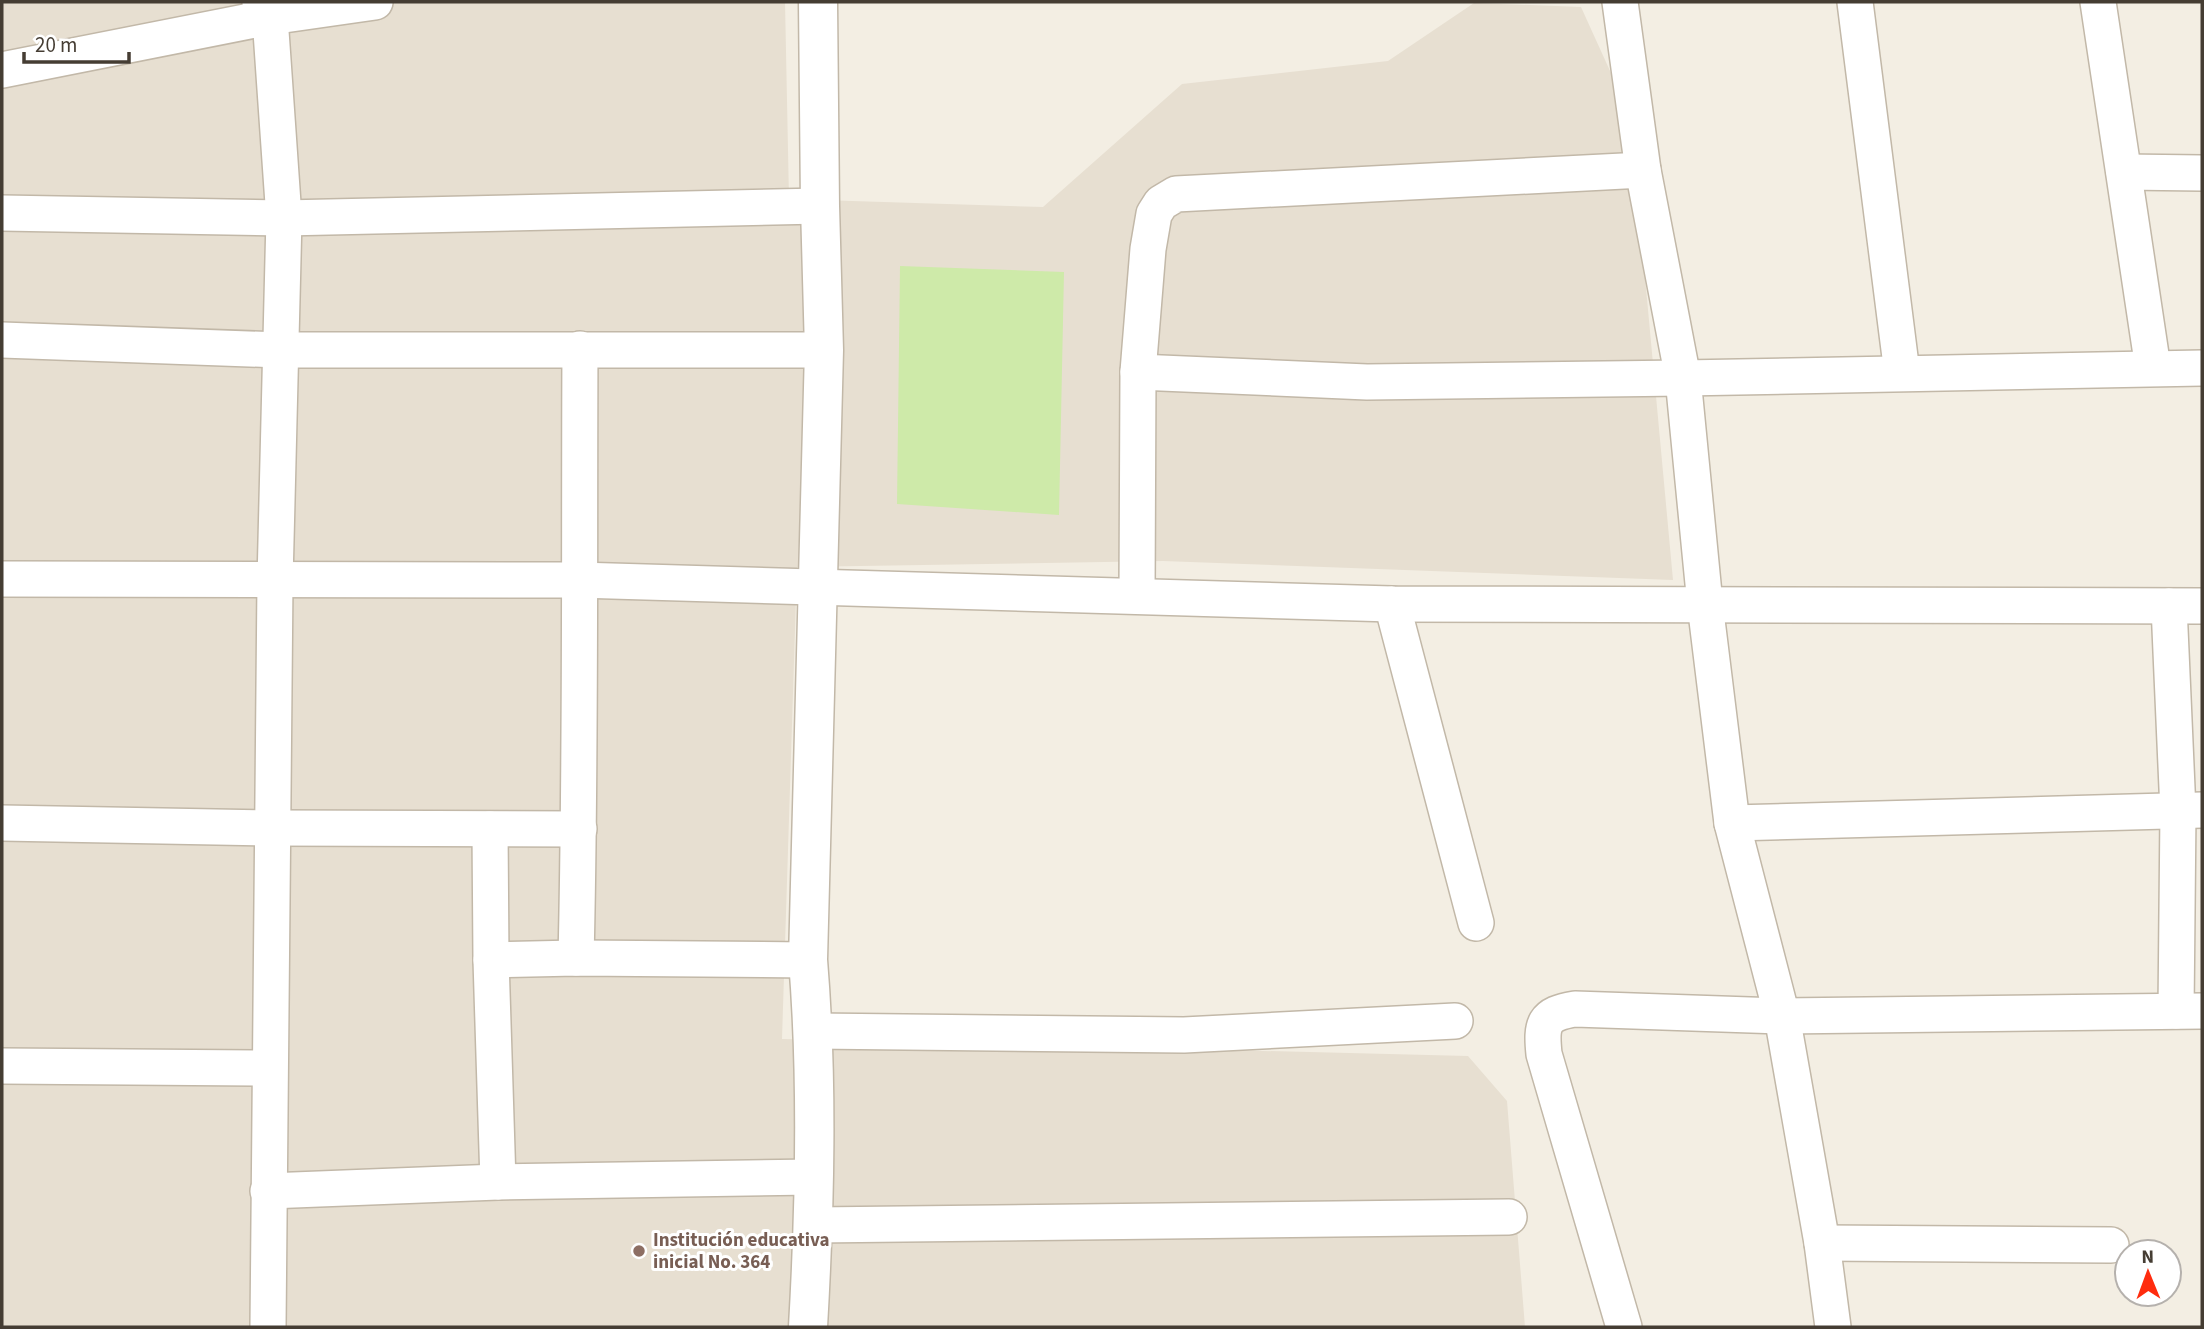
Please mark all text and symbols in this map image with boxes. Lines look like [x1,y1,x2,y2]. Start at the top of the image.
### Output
scale bar [24,21,130,65]
text: 20 m [35,30,77,60]
place label: Institución educativa inicial No. 364 [653,1227,830,1276]
north arrow [2113,1238,2183,1308]
marker: Institución educativa inicial No. 364 [631,1243,647,1259]
text: N [2141,1244,2154,1271]

